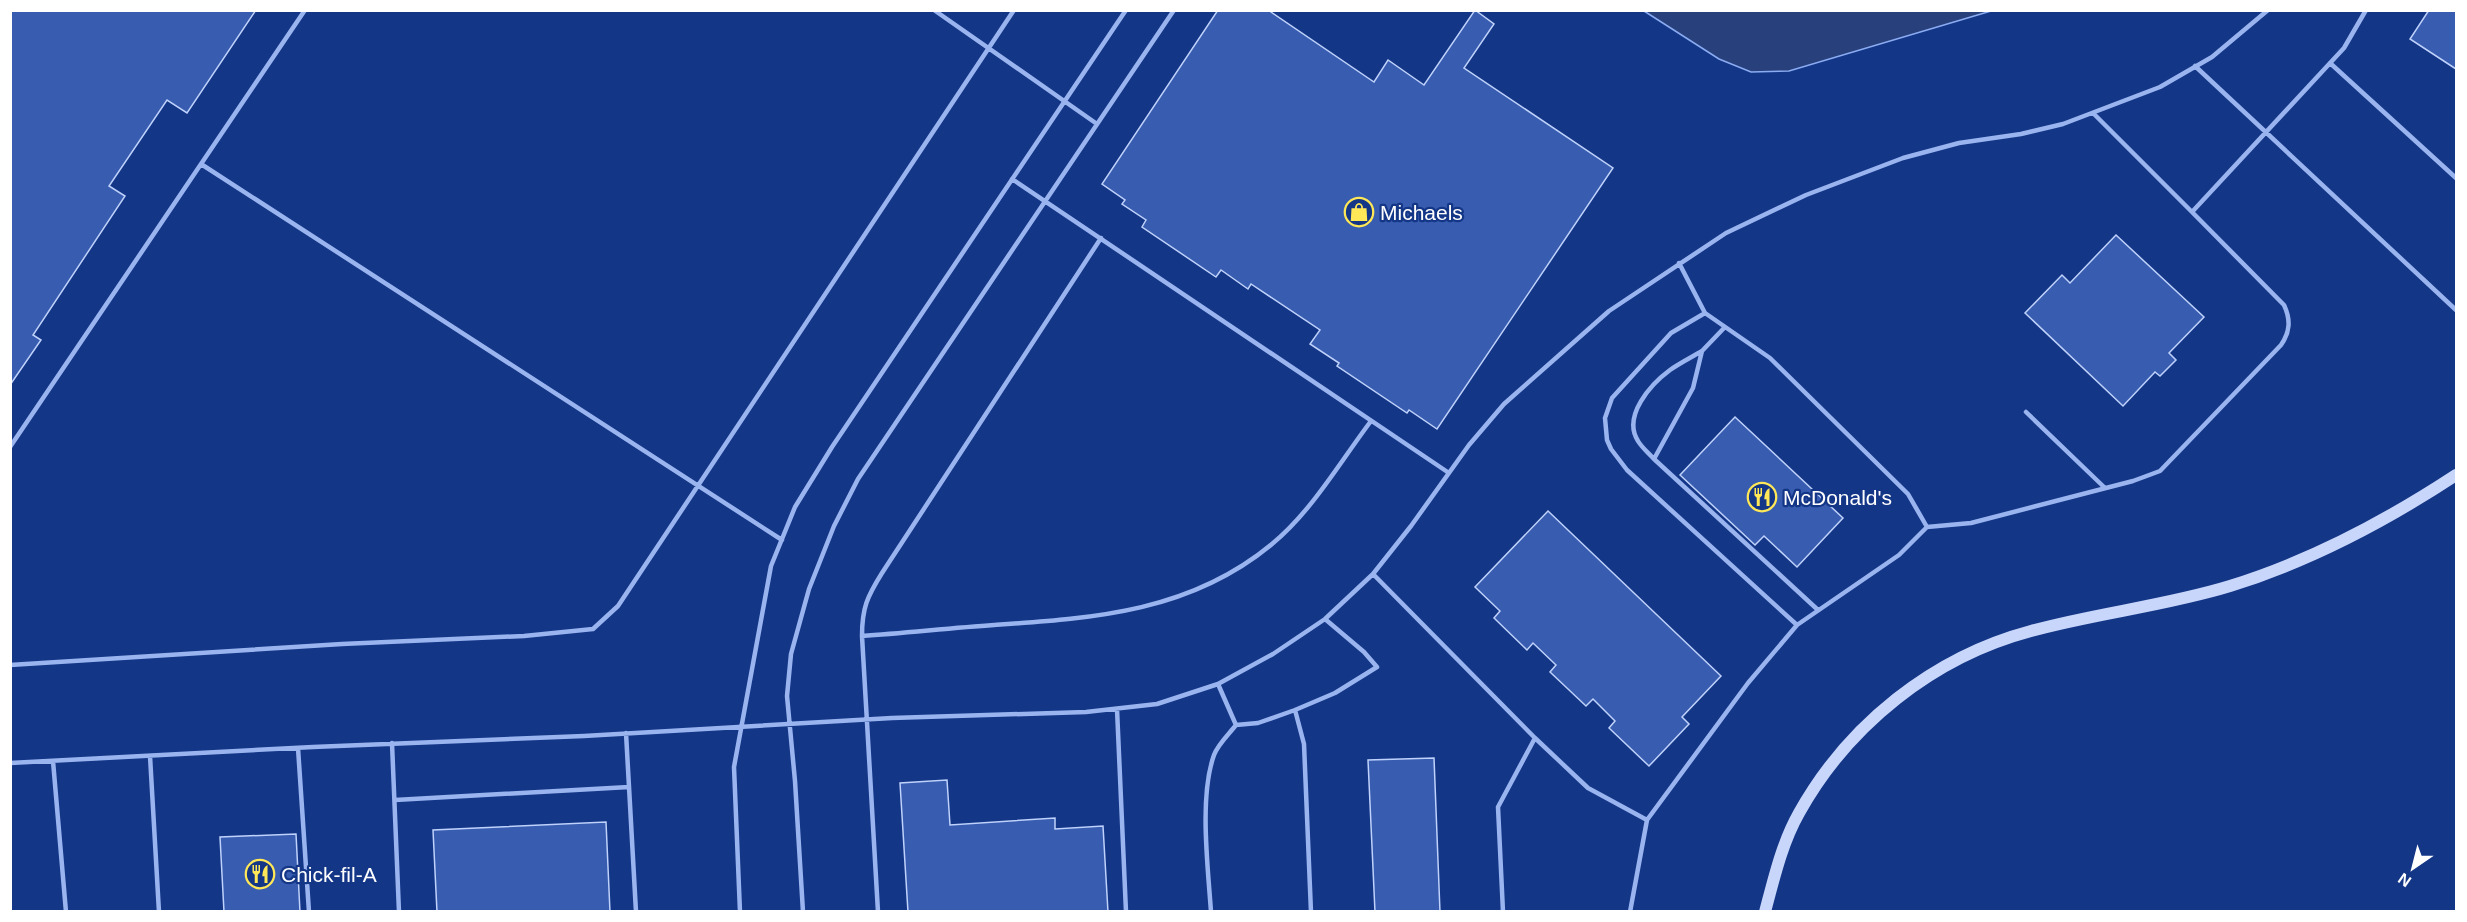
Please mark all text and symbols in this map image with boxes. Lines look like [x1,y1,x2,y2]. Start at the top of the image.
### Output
shop icon: Michaels [1343,196,1375,228]
place label: Michaels [1380,201,1463,224]
restaurant icon: McDonald's [1746,481,1778,513]
place label: McDonald's [1783,486,1892,509]
north arrow [2383,838,2443,898]
restaurant icon: Chick-fil-A [244,858,276,890]
place label: Chick-fil-A [281,863,377,886]
text: N [2395,870,2414,890]

